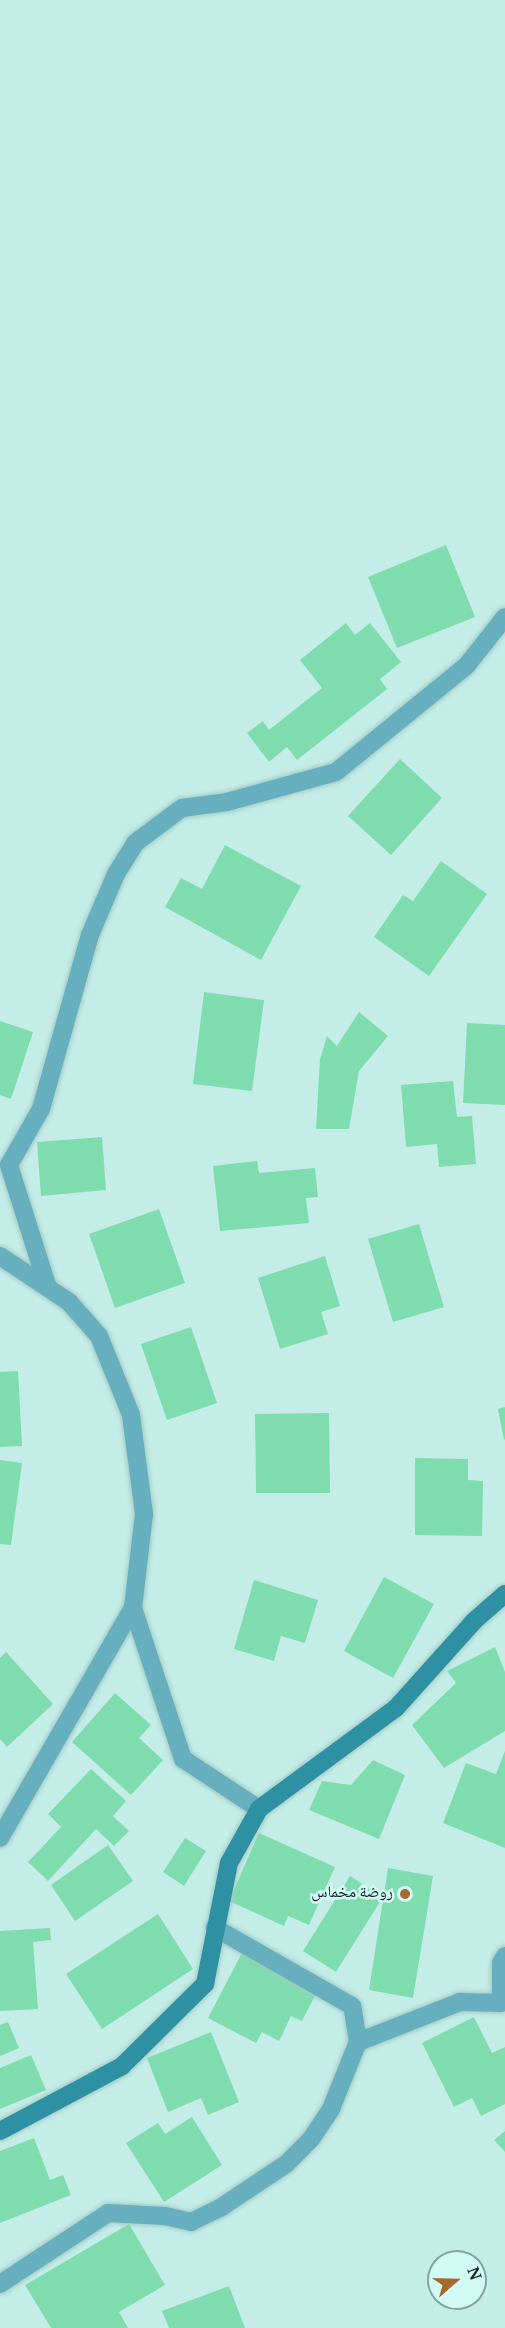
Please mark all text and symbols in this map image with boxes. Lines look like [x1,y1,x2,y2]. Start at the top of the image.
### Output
place label: روضة مخماس [311,1884,393,1904]
marker: روضة مخماس [398,1887,412,1901]
north arrow [427,2250,487,2310]
text: N [458,2264,487,2285]

